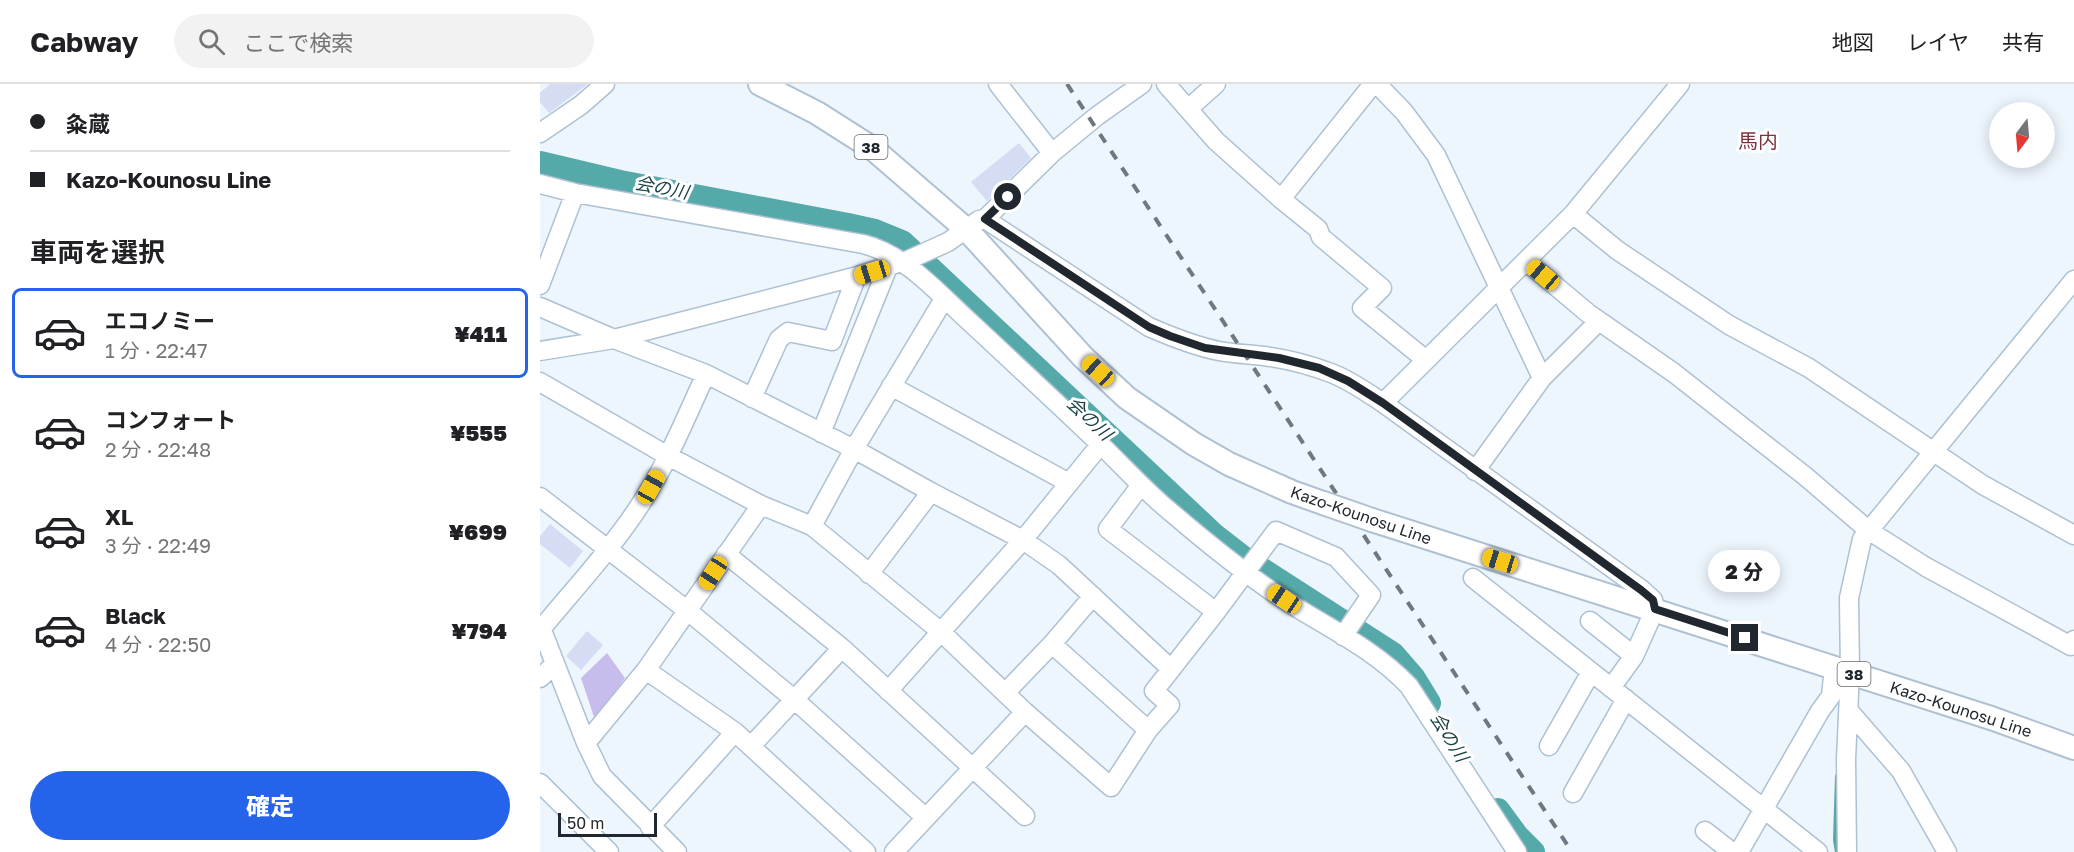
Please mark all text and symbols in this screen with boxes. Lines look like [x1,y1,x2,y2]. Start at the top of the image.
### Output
search box [174,14,594,68]
text: Cabway [30,25,138,58]
icon: search [195,25,228,58]
text: ここで検索 [243,29,353,56]
text: 地図 [1832,29,1874,55]
text: レイヤ [1907,29,1969,55]
text: 共有 [2002,29,2044,55]
north arrow [1989,102,2055,168]
map controls [1989,102,2055,168]
text: 粂蔵 [66,110,110,137]
district label: 馬内 [1738,128,1778,152]
road number: 38 [854,135,888,159]
text: Kazo-Kounosu Line [66,166,271,193]
water label: 会の川 [633,171,693,203]
route start [994,183,1021,210]
text: 車両を選択 [30,236,165,268]
car [1523,257,1563,293]
car [852,258,892,286]
icon: car [33,306,87,360]
text: エコノミー [105,307,215,334]
text: ¥411 [454,320,507,347]
text: 1 分 · 22:47 [105,338,208,362]
car [1079,352,1117,390]
water label: 会の川 [1063,392,1119,446]
icon: car [33,405,87,459]
text: コンフォート [105,406,236,433]
text: ¥555 [450,419,507,446]
text: 2 分 · 22:48 [105,437,211,461]
car [634,467,668,507]
street label: Kazo-Kounosu Line [1288,481,1434,549]
text: XL [105,503,133,530]
icon: car [33,504,87,558]
text: ¥699 [449,518,507,545]
text: 3 分 · 22:49 [105,533,211,557]
car [1480,547,1520,575]
callout: 2 分 [1709,551,1781,593]
car [696,553,730,593]
text: 2 分 [1725,559,1763,583]
car [1264,581,1304,617]
text: Black [105,602,166,629]
icon: car [33,603,87,657]
text: ¥794 [451,617,507,644]
route end [1731,624,1758,651]
text: 4 分 · 22:50 [105,632,211,656]
road number: 38 [1838,662,1870,686]
street label: Kazo-Kounosu Line [1888,677,2034,741]
water label: 会の川 [1426,708,1475,767]
button: 確定 [30,771,510,840]
scale bar [558,810,657,838]
text: 50 m [567,813,604,833]

